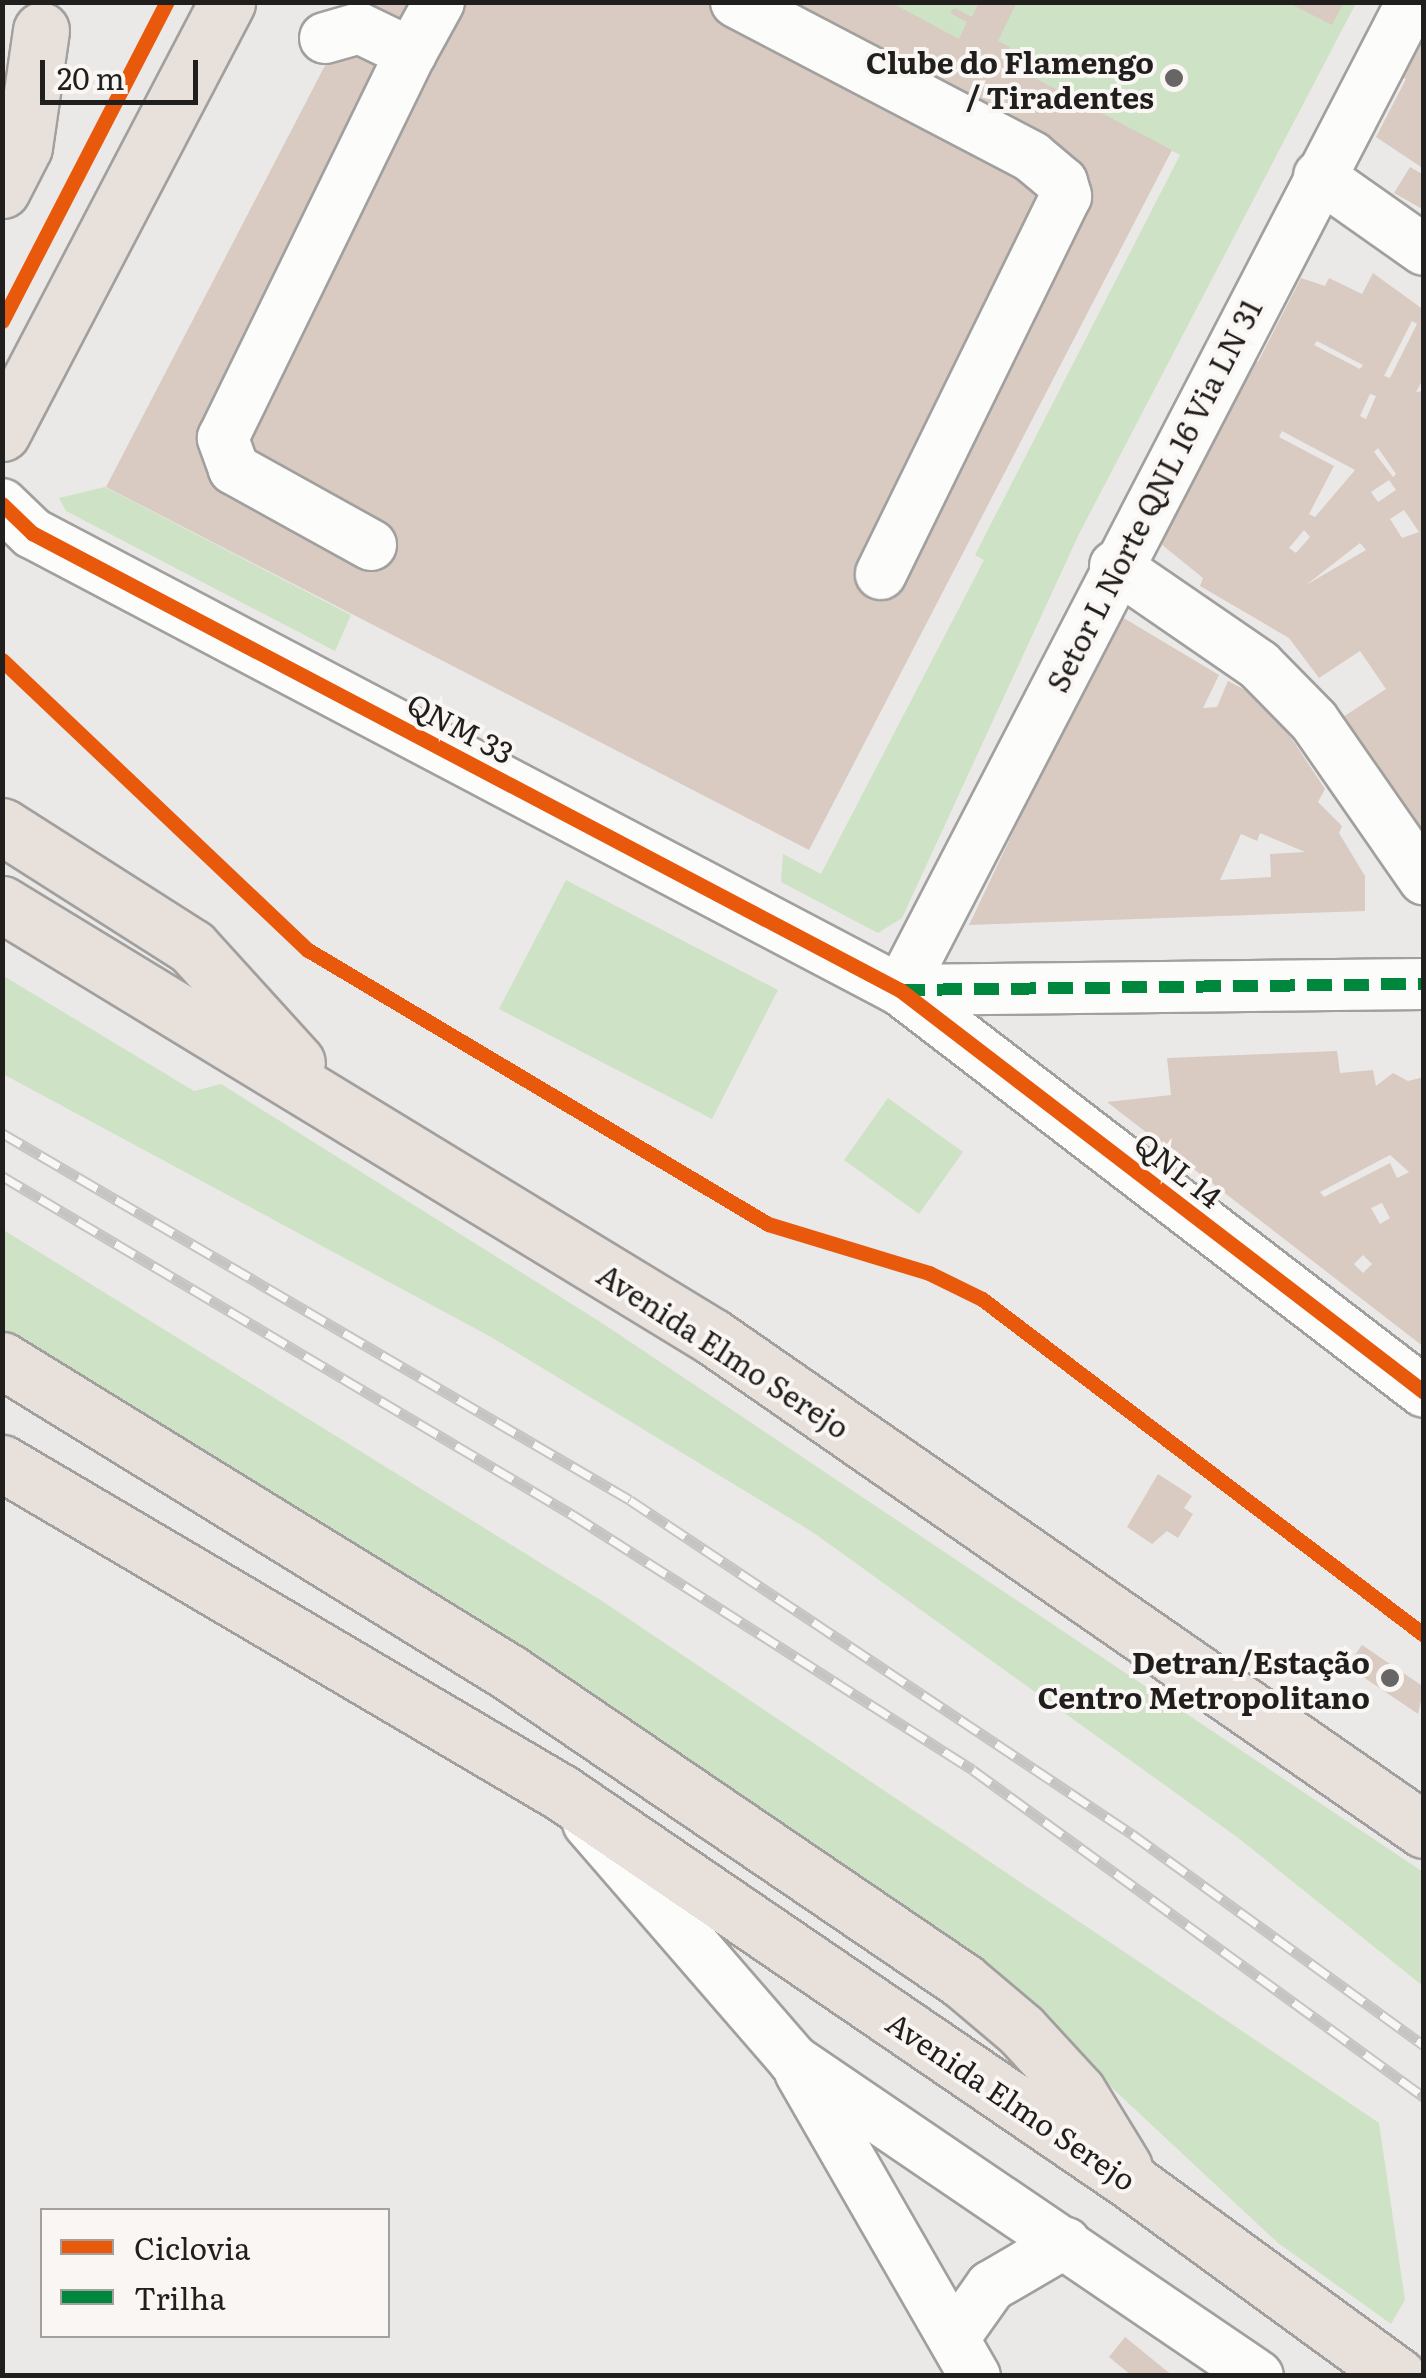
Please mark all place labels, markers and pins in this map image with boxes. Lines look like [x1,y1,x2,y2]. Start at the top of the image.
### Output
place label: Clube do Flamengo / Tiradentes [866,43,1154,114]
marker: Clube do Flamengo / Tiradentes [1163,67,1185,89]
place label: Detran/Estação Centro Metropolitano [1037,1643,1370,1714]
marker: Detran/Estação Centro Metropolitano [1379,1667,1401,1689]

